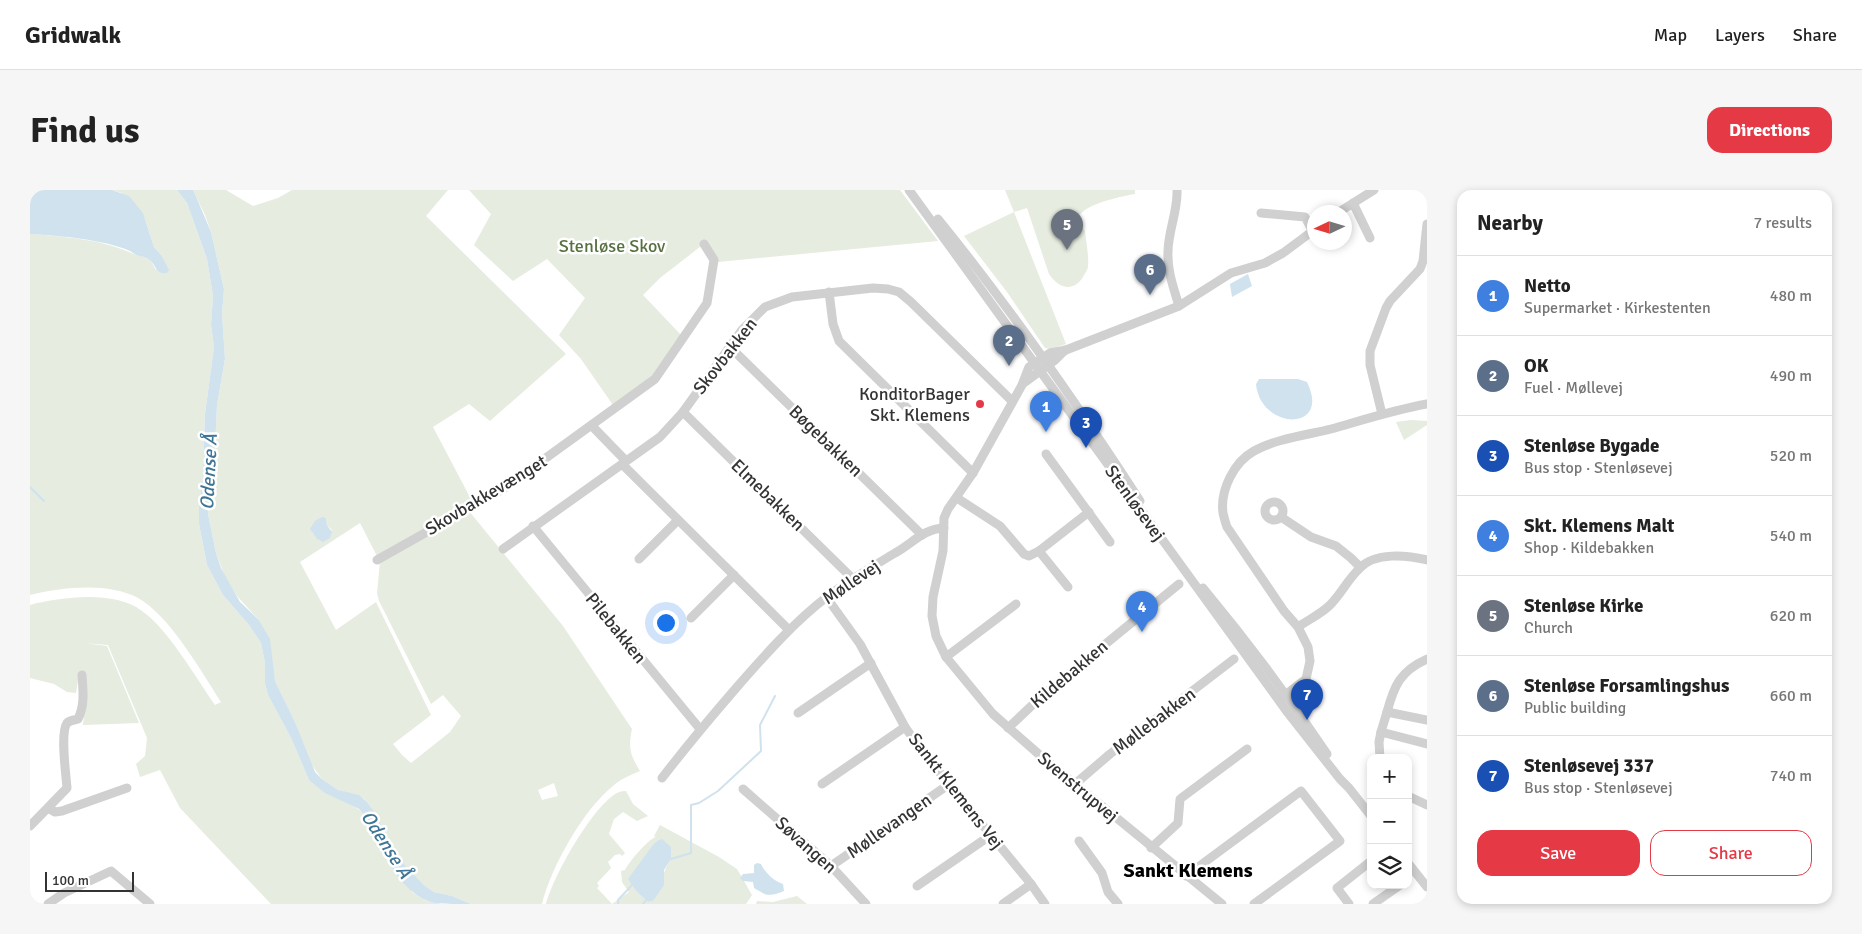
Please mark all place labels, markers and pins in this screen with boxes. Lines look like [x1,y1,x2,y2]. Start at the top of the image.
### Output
pin: 5 [1051,209,1083,250]
pin: 6 [1134,254,1166,295]
pin: 2 [993,325,1025,366]
place label: KonditorBager Skt. Klemens [859,383,970,426]
pin: 1 [1030,391,1062,432]
marker: KonditorBager Skt. Klemens [974,398,986,410]
pin: 3 [1070,407,1102,448]
pin: 4 [1126,591,1158,632]
pin: 7 [1291,679,1323,720]

